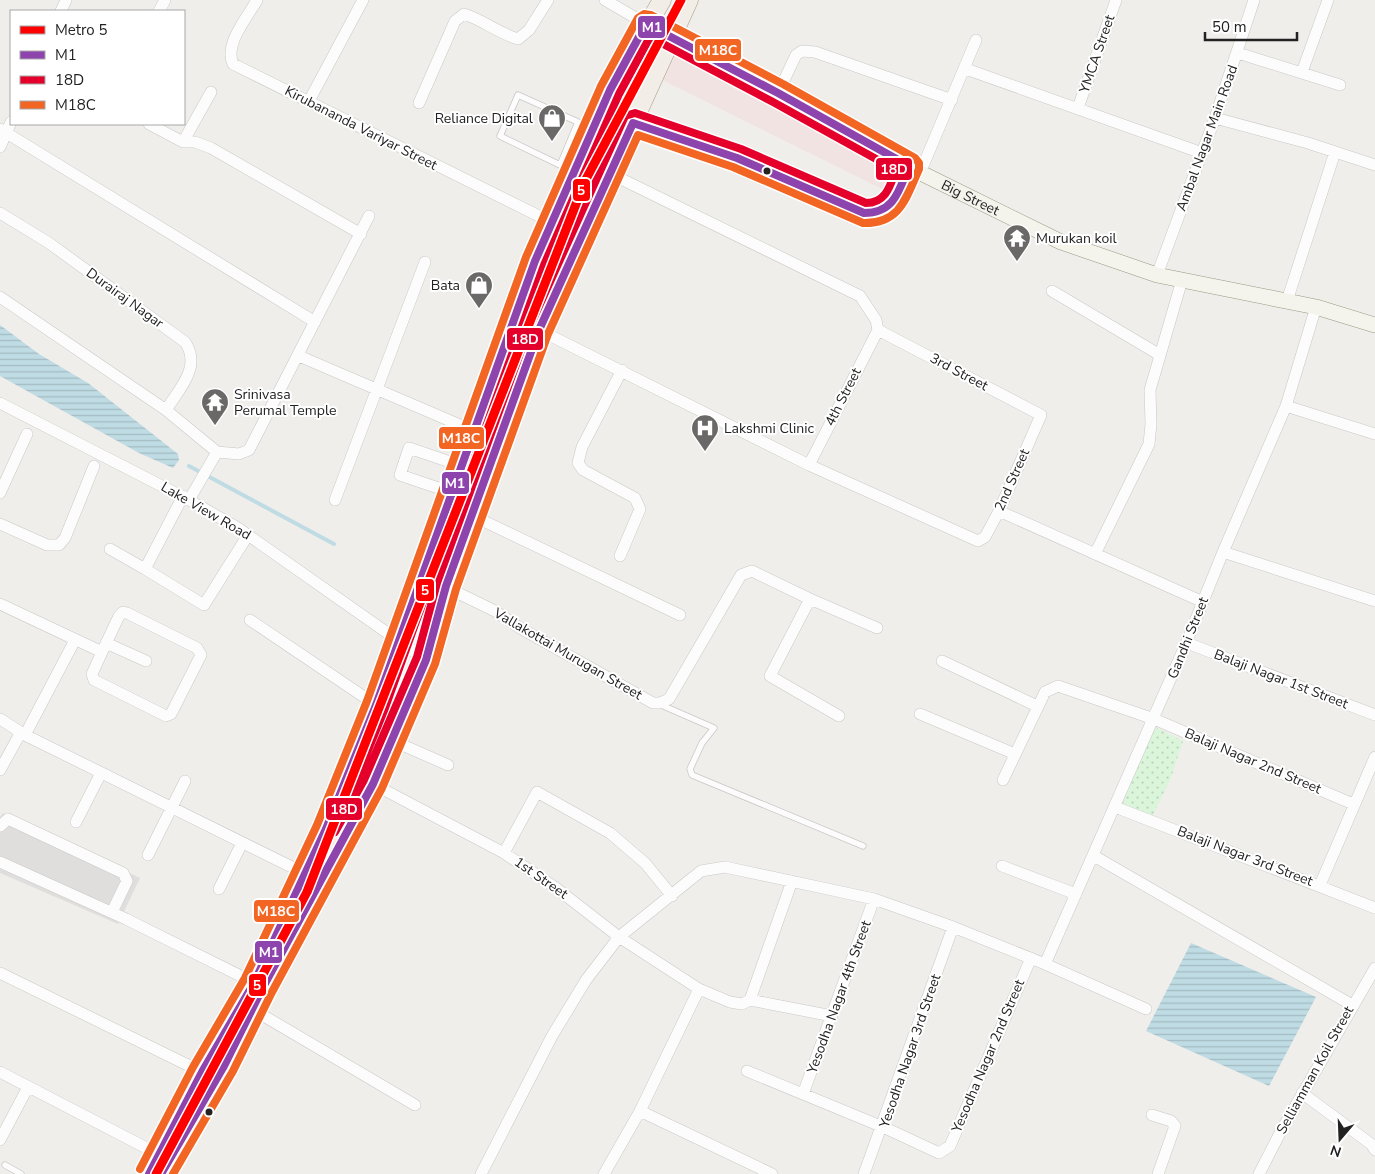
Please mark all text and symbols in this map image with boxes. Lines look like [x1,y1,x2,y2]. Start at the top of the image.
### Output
legend [10,10,185,125]
scale bar [1205,10,1298,42]
street label: YMCA Street [1074,12,1119,97]
line badge: M1 [637,15,666,39]
text: 50 m [1212,17,1247,37]
text: M1 [642,18,662,37]
text: Metro 5 [55,20,108,40]
line badge: M18C [694,38,742,62]
text: M18C [699,41,738,60]
text: M1 [55,45,77,65]
street label: Ambal Nagar Main Road [1172,62,1242,214]
text: 18D [55,70,84,90]
street label: Kirubananda Variyar Street [282,81,441,175]
text: M18C [55,95,96,115]
shop icon: Reliance Digital [537,103,567,142]
place label: Reliance Digital [435,109,534,128]
line badge: 18D [875,157,913,181]
text: 18D [880,160,908,179]
unlabelled marker [762,166,772,176]
street label: Big Street [938,175,1003,220]
line badge: 5 [572,178,591,202]
text: 5 [577,181,585,200]
temple icon: Murukan koil [1002,223,1032,262]
place label: Murukan koil [1036,229,1117,248]
street label: Durairaj Nagar [82,263,168,333]
shop icon: Bata [464,270,494,309]
place label: Bata [431,276,460,295]
line badge: 18D [506,327,544,351]
text: 18D [511,330,539,349]
street label: 3rd Street [927,349,991,395]
street label: 4th Street [820,365,866,429]
place label: Srinivasa Perumal Temple [234,385,336,420]
temple icon: Srinivasa Perumal Temple [200,387,230,426]
hospital icon: Lakshmi Clinic [690,413,720,452]
place label: Lakshmi Clinic [724,419,814,438]
line badge: M18C [438,426,485,450]
text: M18C [442,429,481,448]
street label: 2nd Street [990,446,1034,514]
line badge: M1 [441,471,470,495]
text: M1 [445,474,465,493]
street label: Lake View Road [157,477,255,545]
line badge: 5 [415,578,435,602]
text: 5 [421,581,429,600]
street label: Gandhi Street [1163,594,1213,682]
street label: Vallakottai Murugan Street [489,603,646,704]
street label: Balaji Nagar 1st Street [1211,645,1351,713]
street label: Balaji Nagar 2nd Street [1182,724,1324,798]
line badge: 18D [325,797,363,821]
text: 18D [330,800,358,819]
street label: Balaji Nagar 3rd Street [1174,821,1316,891]
street label: 1st Street [510,853,572,904]
line badge: M18C [253,899,300,923]
text: M18C [257,902,296,921]
street label: Yesodha Nagar 4th Street [802,918,876,1077]
line badge: M1 [254,940,283,964]
text: M1 [259,943,279,962]
street label: Yesodha Nagar 3rd Street [874,971,945,1131]
line badge: 5 [248,973,267,997]
text: 5 [253,976,261,995]
street label: Yesodha Nagar 2nd Street [947,976,1029,1136]
street label: Selliamman Koil Street [1272,1003,1358,1137]
unlabelled marker [204,1107,214,1117]
north arrow [1315,1114,1365,1164]
text: N [1328,1140,1344,1162]

